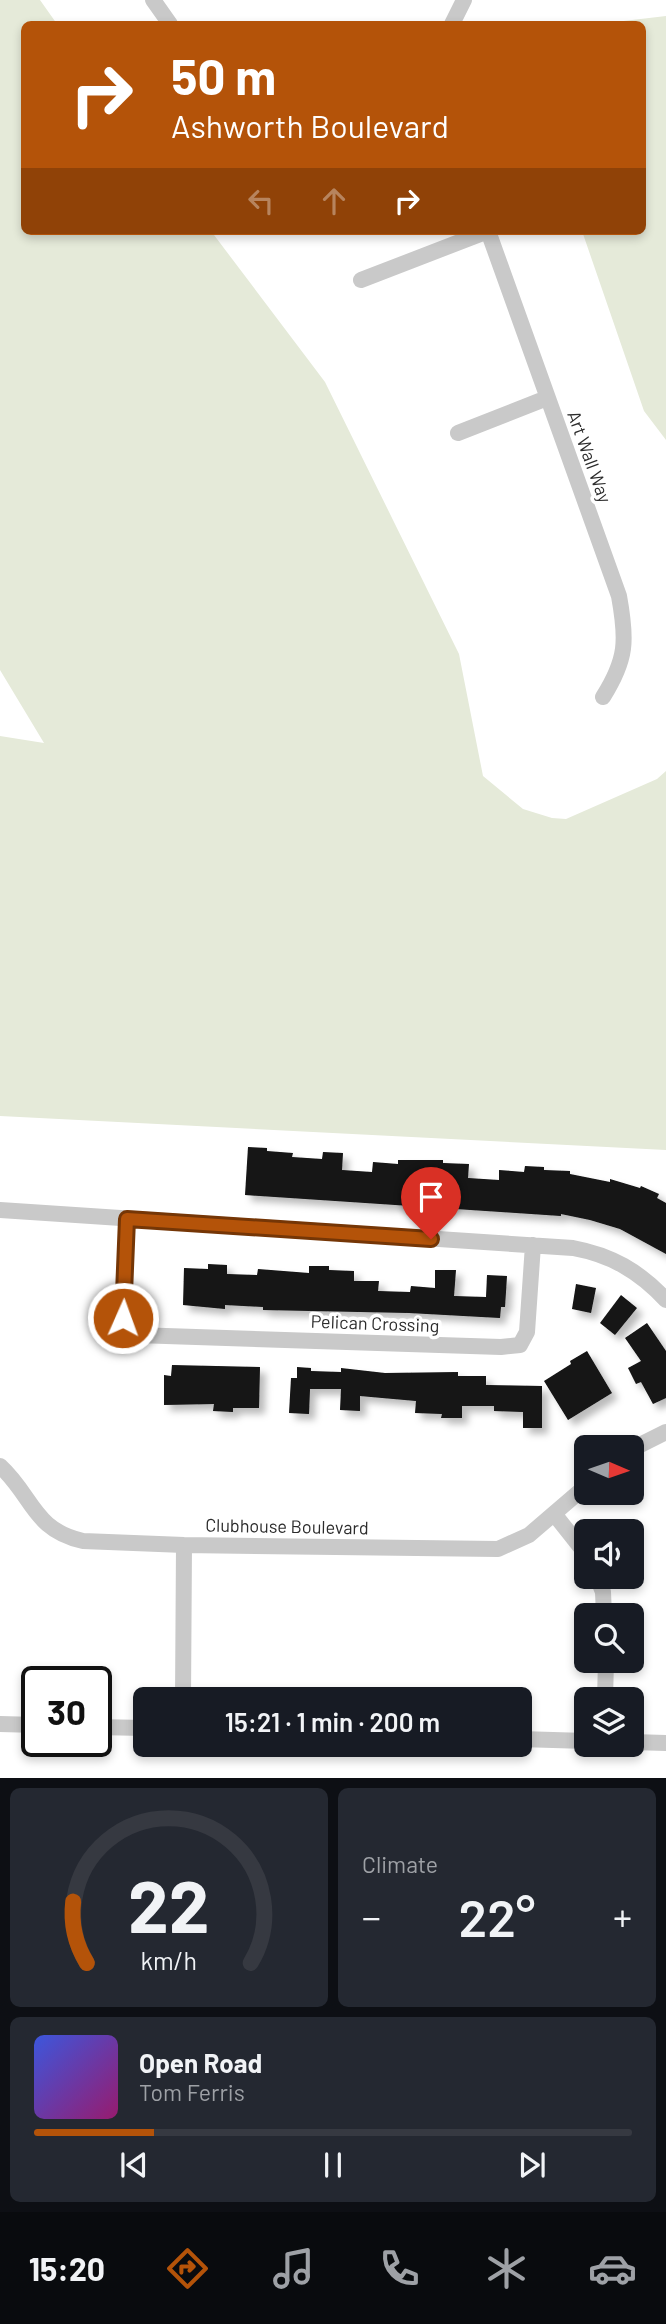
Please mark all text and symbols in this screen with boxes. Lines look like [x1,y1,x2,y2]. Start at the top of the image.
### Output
text: 50 m [171,46,276,105]
icon: right [56,49,147,140]
text: Ashworth Boulevard [171,106,449,144]
icon: left [242,182,280,220]
icon: ahead [315,182,353,220]
icon: right [388,182,426,220]
street label: Art Wall Way [563,408,617,506]
pin [401,1167,461,1239]
icon: arrive [412,1178,450,1216]
position arrow [86,1281,160,1355]
street label: Pelican Crossing [310,1310,440,1336]
north arrow [574,1435,644,1505]
map controls [574,1435,644,1757]
street label: Clubhouse Boulevard [205,1514,369,1538]
button: sound [574,1519,644,1589]
button: search [574,1603,644,1673]
speed limit sign: 30 [21,1666,112,1757]
button: layers [574,1687,644,1757]
text: 15:21 · 1 min · 200 m [225,1706,440,1737]
text: Climate [362,1850,438,1878]
text: 22 [128,1861,210,1949]
text: 22° [459,1885,535,1947]
text: − [362,1893,381,1939]
text: + [613,1893,632,1939]
text: km/h [141,1945,197,1975]
text: Open Road [139,2047,262,2078]
text: Tom Ferris [139,2078,245,2106]
icon: previous [115,2146,153,2184]
icon: pause [314,2146,352,2184]
icon: next [513,2146,551,2184]
icon: directions [163,2244,212,2293]
icon: music [269,2244,318,2293]
icon: phone [375,2244,424,2293]
icon: climate [482,2244,531,2293]
icon: car [588,2244,637,2293]
text: 15:20 [29,2249,105,2287]

